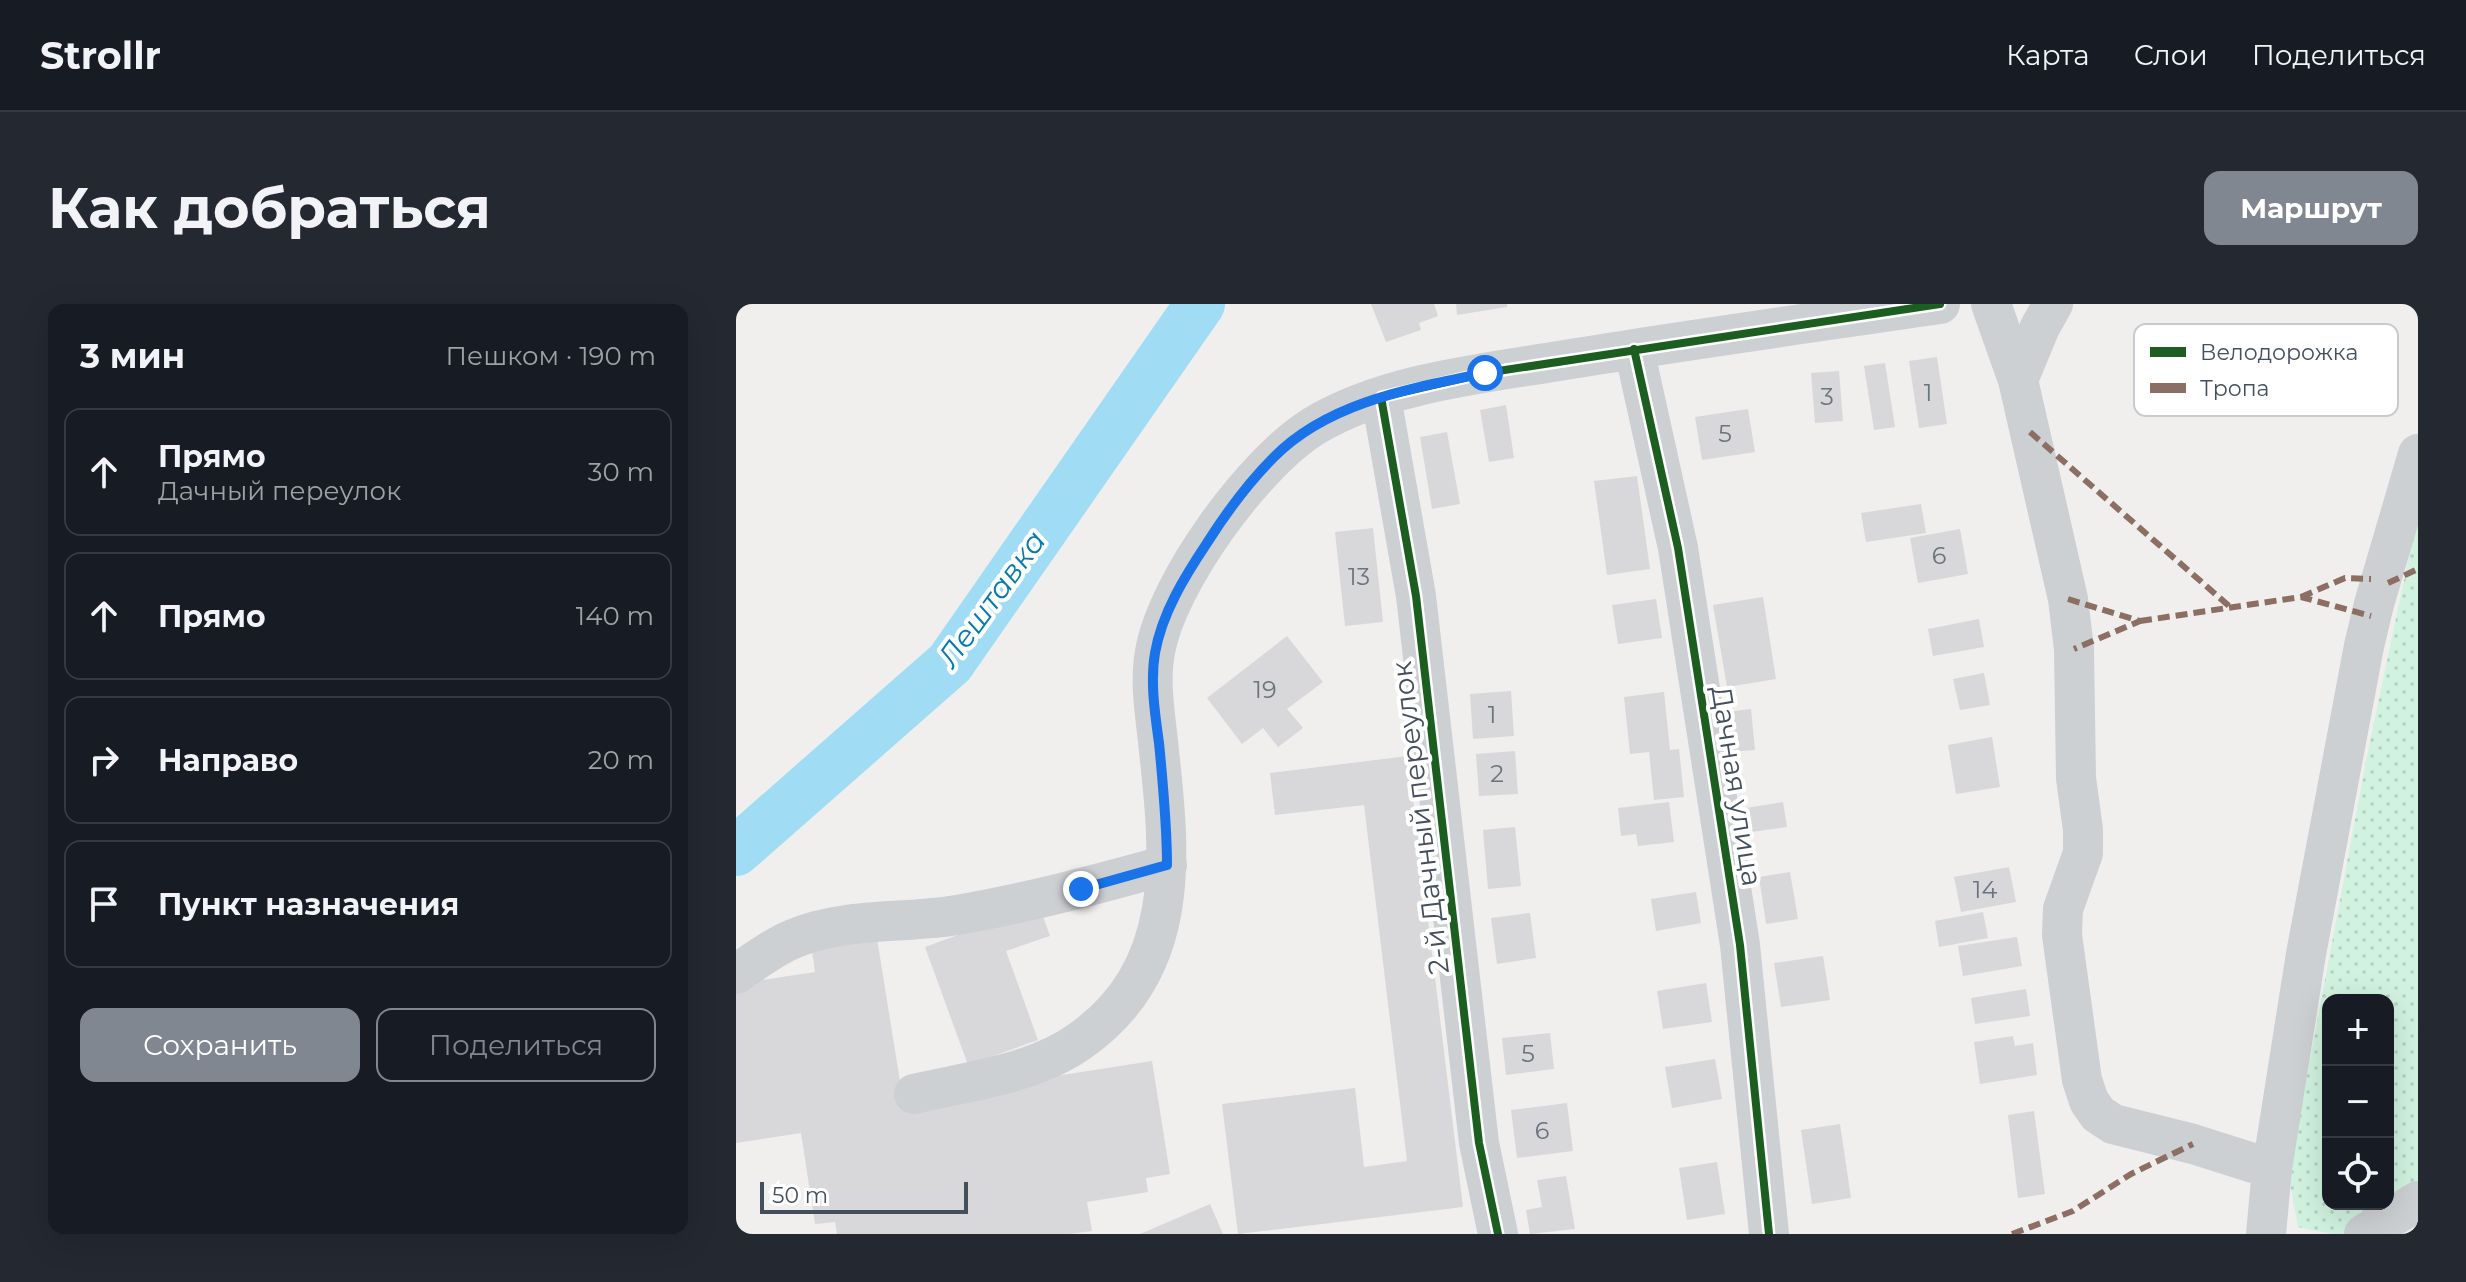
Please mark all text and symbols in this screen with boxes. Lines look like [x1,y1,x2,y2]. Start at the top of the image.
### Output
text: Strollr [40,32,161,79]
text: Карта [2006,38,2090,72]
text: Слои [2134,38,2208,72]
text: Поделиться [2252,38,2426,72]
button: Маршрут [2204,171,2418,245]
text: Как добраться [48,174,491,242]
legend [2134,324,2398,416]
text: 3 мин [80,335,185,377]
text: Велодорожка [2200,339,2358,366]
text: Пешком · 190 m [446,340,656,372]
route start [1467,355,1503,391]
text: Тропа [2200,375,2269,402]
house number: 1 [1924,378,1932,407]
house number: 3 [1820,382,1834,411]
house number: 5 [1718,419,1732,448]
text: Прямо [158,438,266,475]
icon: ahead [82,450,126,494]
text: 30 m [588,456,654,488]
text: Дачный переулок [158,475,401,507]
water label: Лештавка [928,523,1054,676]
house number: 6 [1932,541,1946,570]
house number: 13 [1348,562,1370,591]
icon: ahead [82,594,126,638]
text: Прямо [158,598,266,635]
text: 140 m [576,600,654,632]
street label: 2-й Дачный переулок [1384,660,1456,976]
house number: 19 [1253,675,1277,704]
street label: Дачная улица [1704,683,1770,889]
house number: 1 [1488,700,1496,729]
icon: right [82,738,126,782]
text: Направо [158,742,298,779]
text: 20 m [588,744,654,776]
house number: 2 [1490,759,1504,788]
route end [1063,871,1099,907]
house number: 14 [1973,875,1997,904]
icon: arrive [82,882,126,926]
text: Пункт назначения [158,886,459,923]
map controls [2322,994,2394,1210]
button: + [2322,994,2394,1066]
button: Сохранить [80,1008,360,1082]
button: Поделиться [376,1008,656,1082]
house number: 5 [1521,1039,1535,1068]
button: − [2322,1066,2394,1138]
house number: 6 [1535,1116,1549,1145]
button: locate [2322,1138,2394,1210]
scale bar [760,1178,968,1214]
text: 50 m [772,1182,828,1209]

